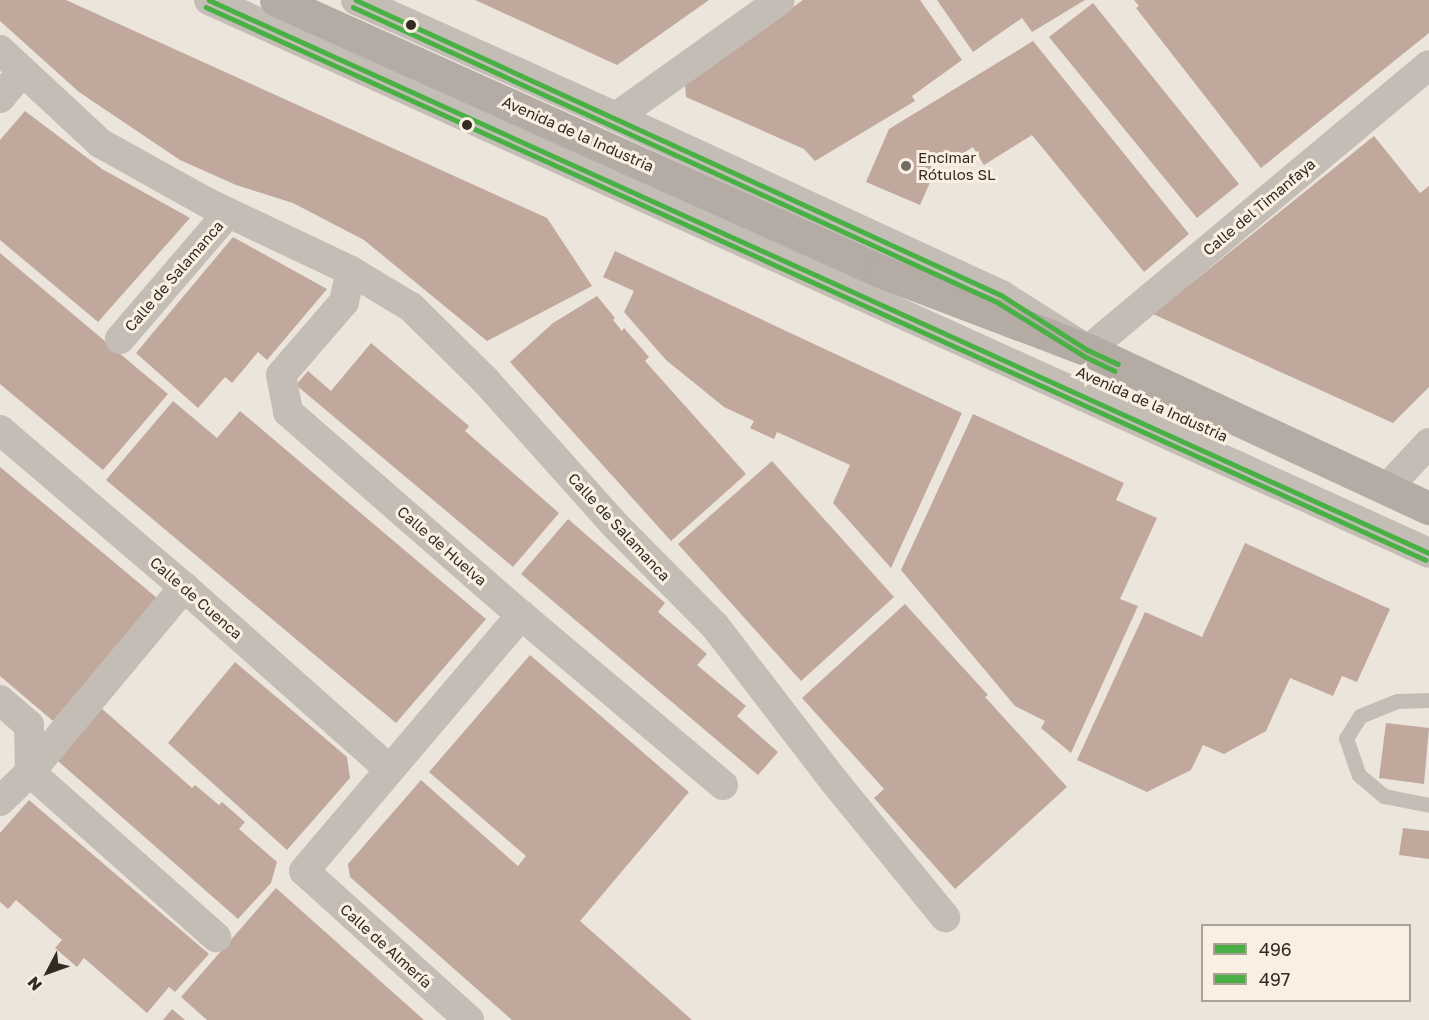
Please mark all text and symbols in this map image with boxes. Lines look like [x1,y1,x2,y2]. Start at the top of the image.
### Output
unlabelled marker [405,19,417,31]
street label: Avenida de la Industria [499,92,657,176]
unlabelled marker [461,119,473,131]
place label: Encimar Rótulos SL [918,148,996,183]
street label: Calle del Timanfaya [1199,155,1319,259]
marker: Encimar Rótulos SL [899,159,913,173]
street label: Calle de Salamanca [121,217,227,335]
street label: Avenida de la Industria [1073,362,1231,446]
street label: Calle de Salamanca [564,469,674,585]
street label: Calle de Huelva [394,502,490,590]
street label: Calle de Cuenca [146,553,246,643]
street label: Calle de Almería [336,900,436,992]
legend [1201,924,1411,1002]
text: 496 [1259,938,1292,960]
north arrow [18,942,78,1002]
text: 497 [1259,968,1290,990]
text: N [23,973,46,995]

